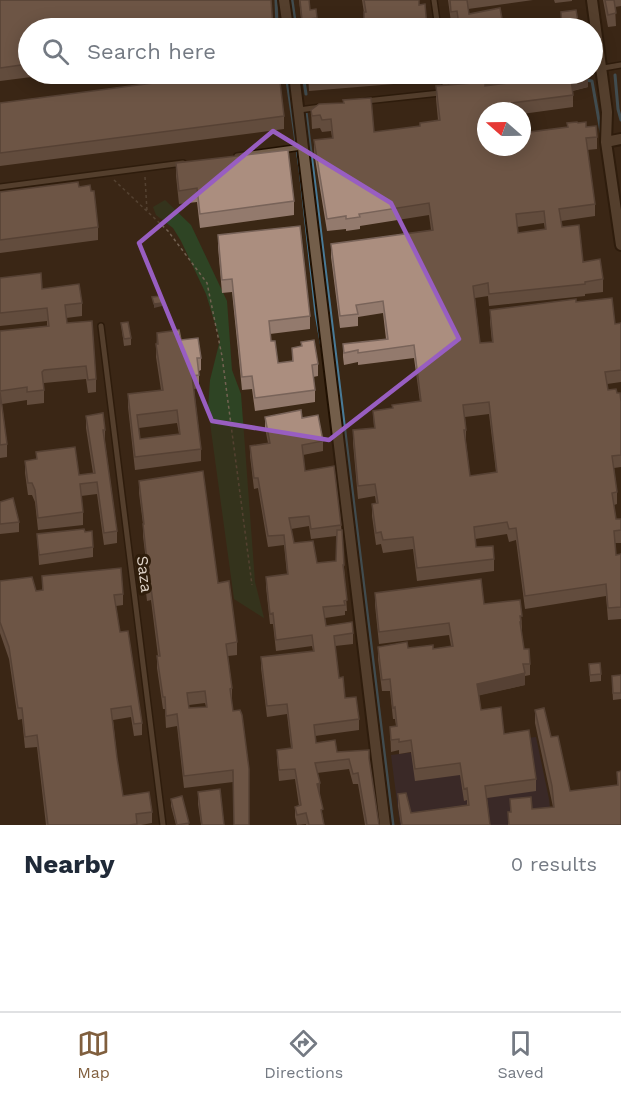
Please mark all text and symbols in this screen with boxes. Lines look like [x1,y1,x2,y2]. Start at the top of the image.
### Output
search box [18,18,603,84]
icon: search [39,35,72,68]
text: Search here [87,39,216,64]
north arrow [477,102,531,156]
street label: Saza [133,555,156,593]
text: Nearby [24,849,115,879]
text: 0 results [511,852,597,876]
tab: Map [77,1027,110,1082]
tab: Directions [264,1027,343,1082]
tab: Saved [497,1027,544,1082]

